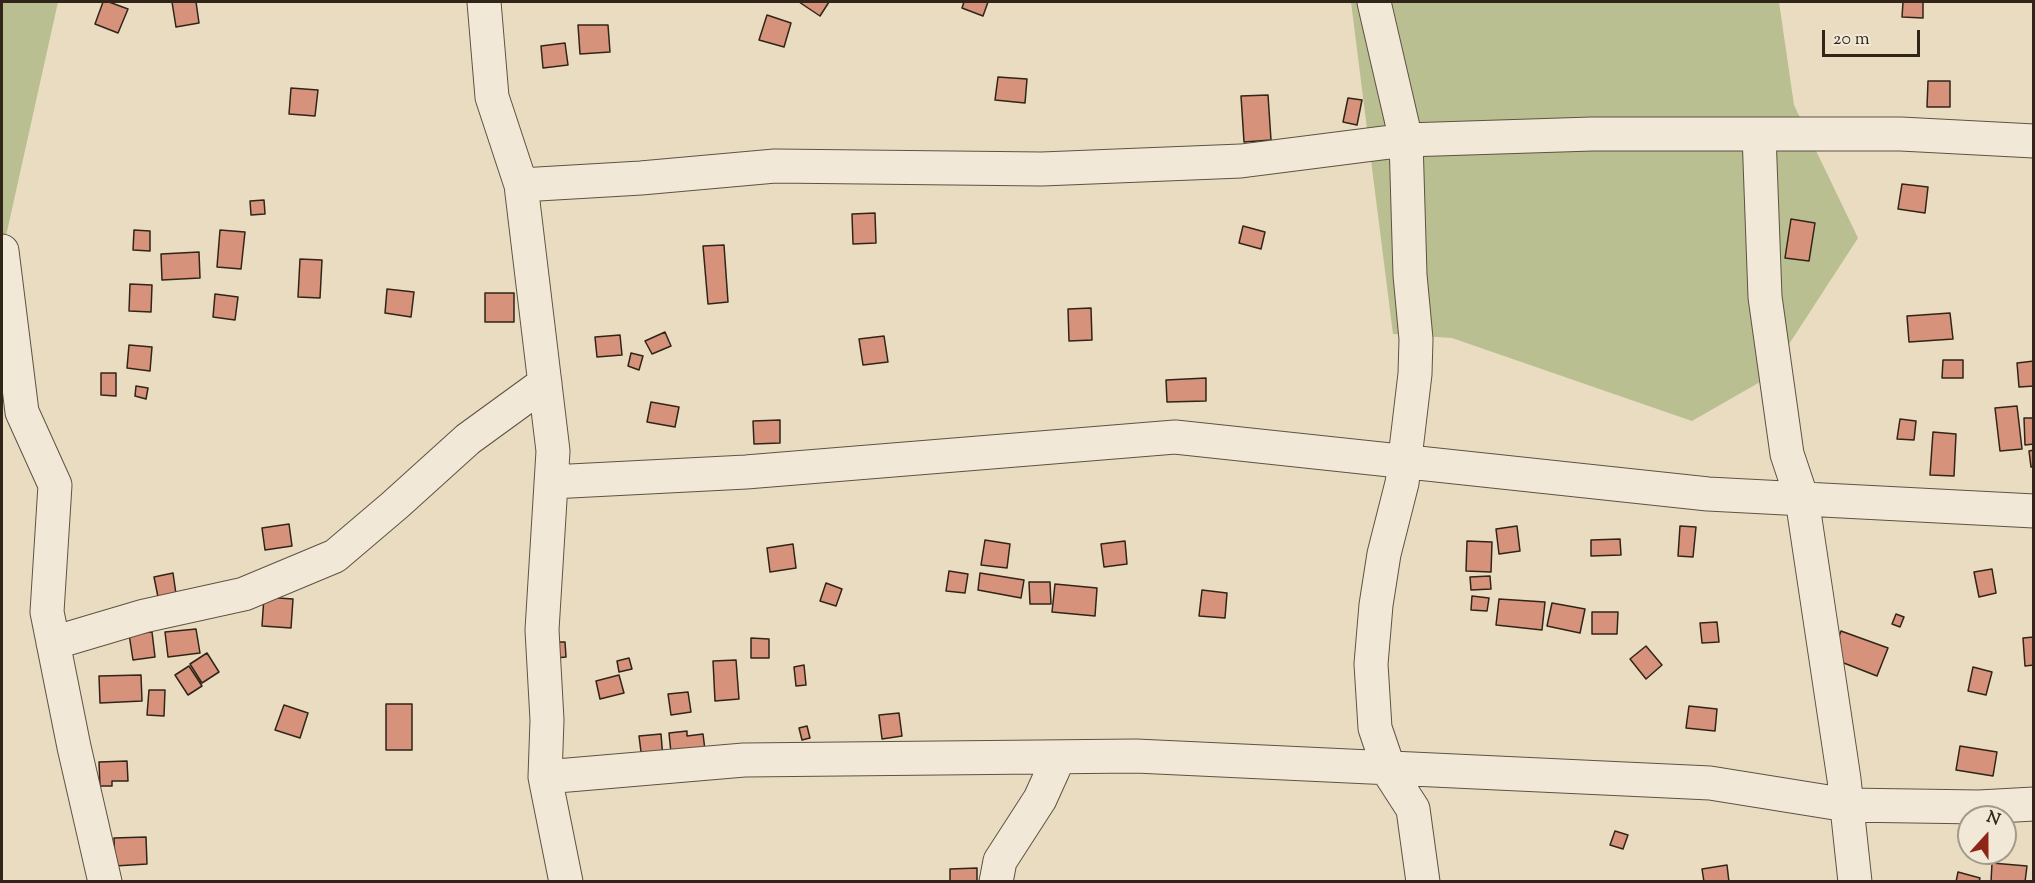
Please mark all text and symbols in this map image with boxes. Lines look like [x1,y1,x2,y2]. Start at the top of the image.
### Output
scale bar [1825,18,1922,56]
text: 20 m [1833,27,1870,53]
north arrow [1957,805,2017,865]
text: N [1983,807,2003,833]

